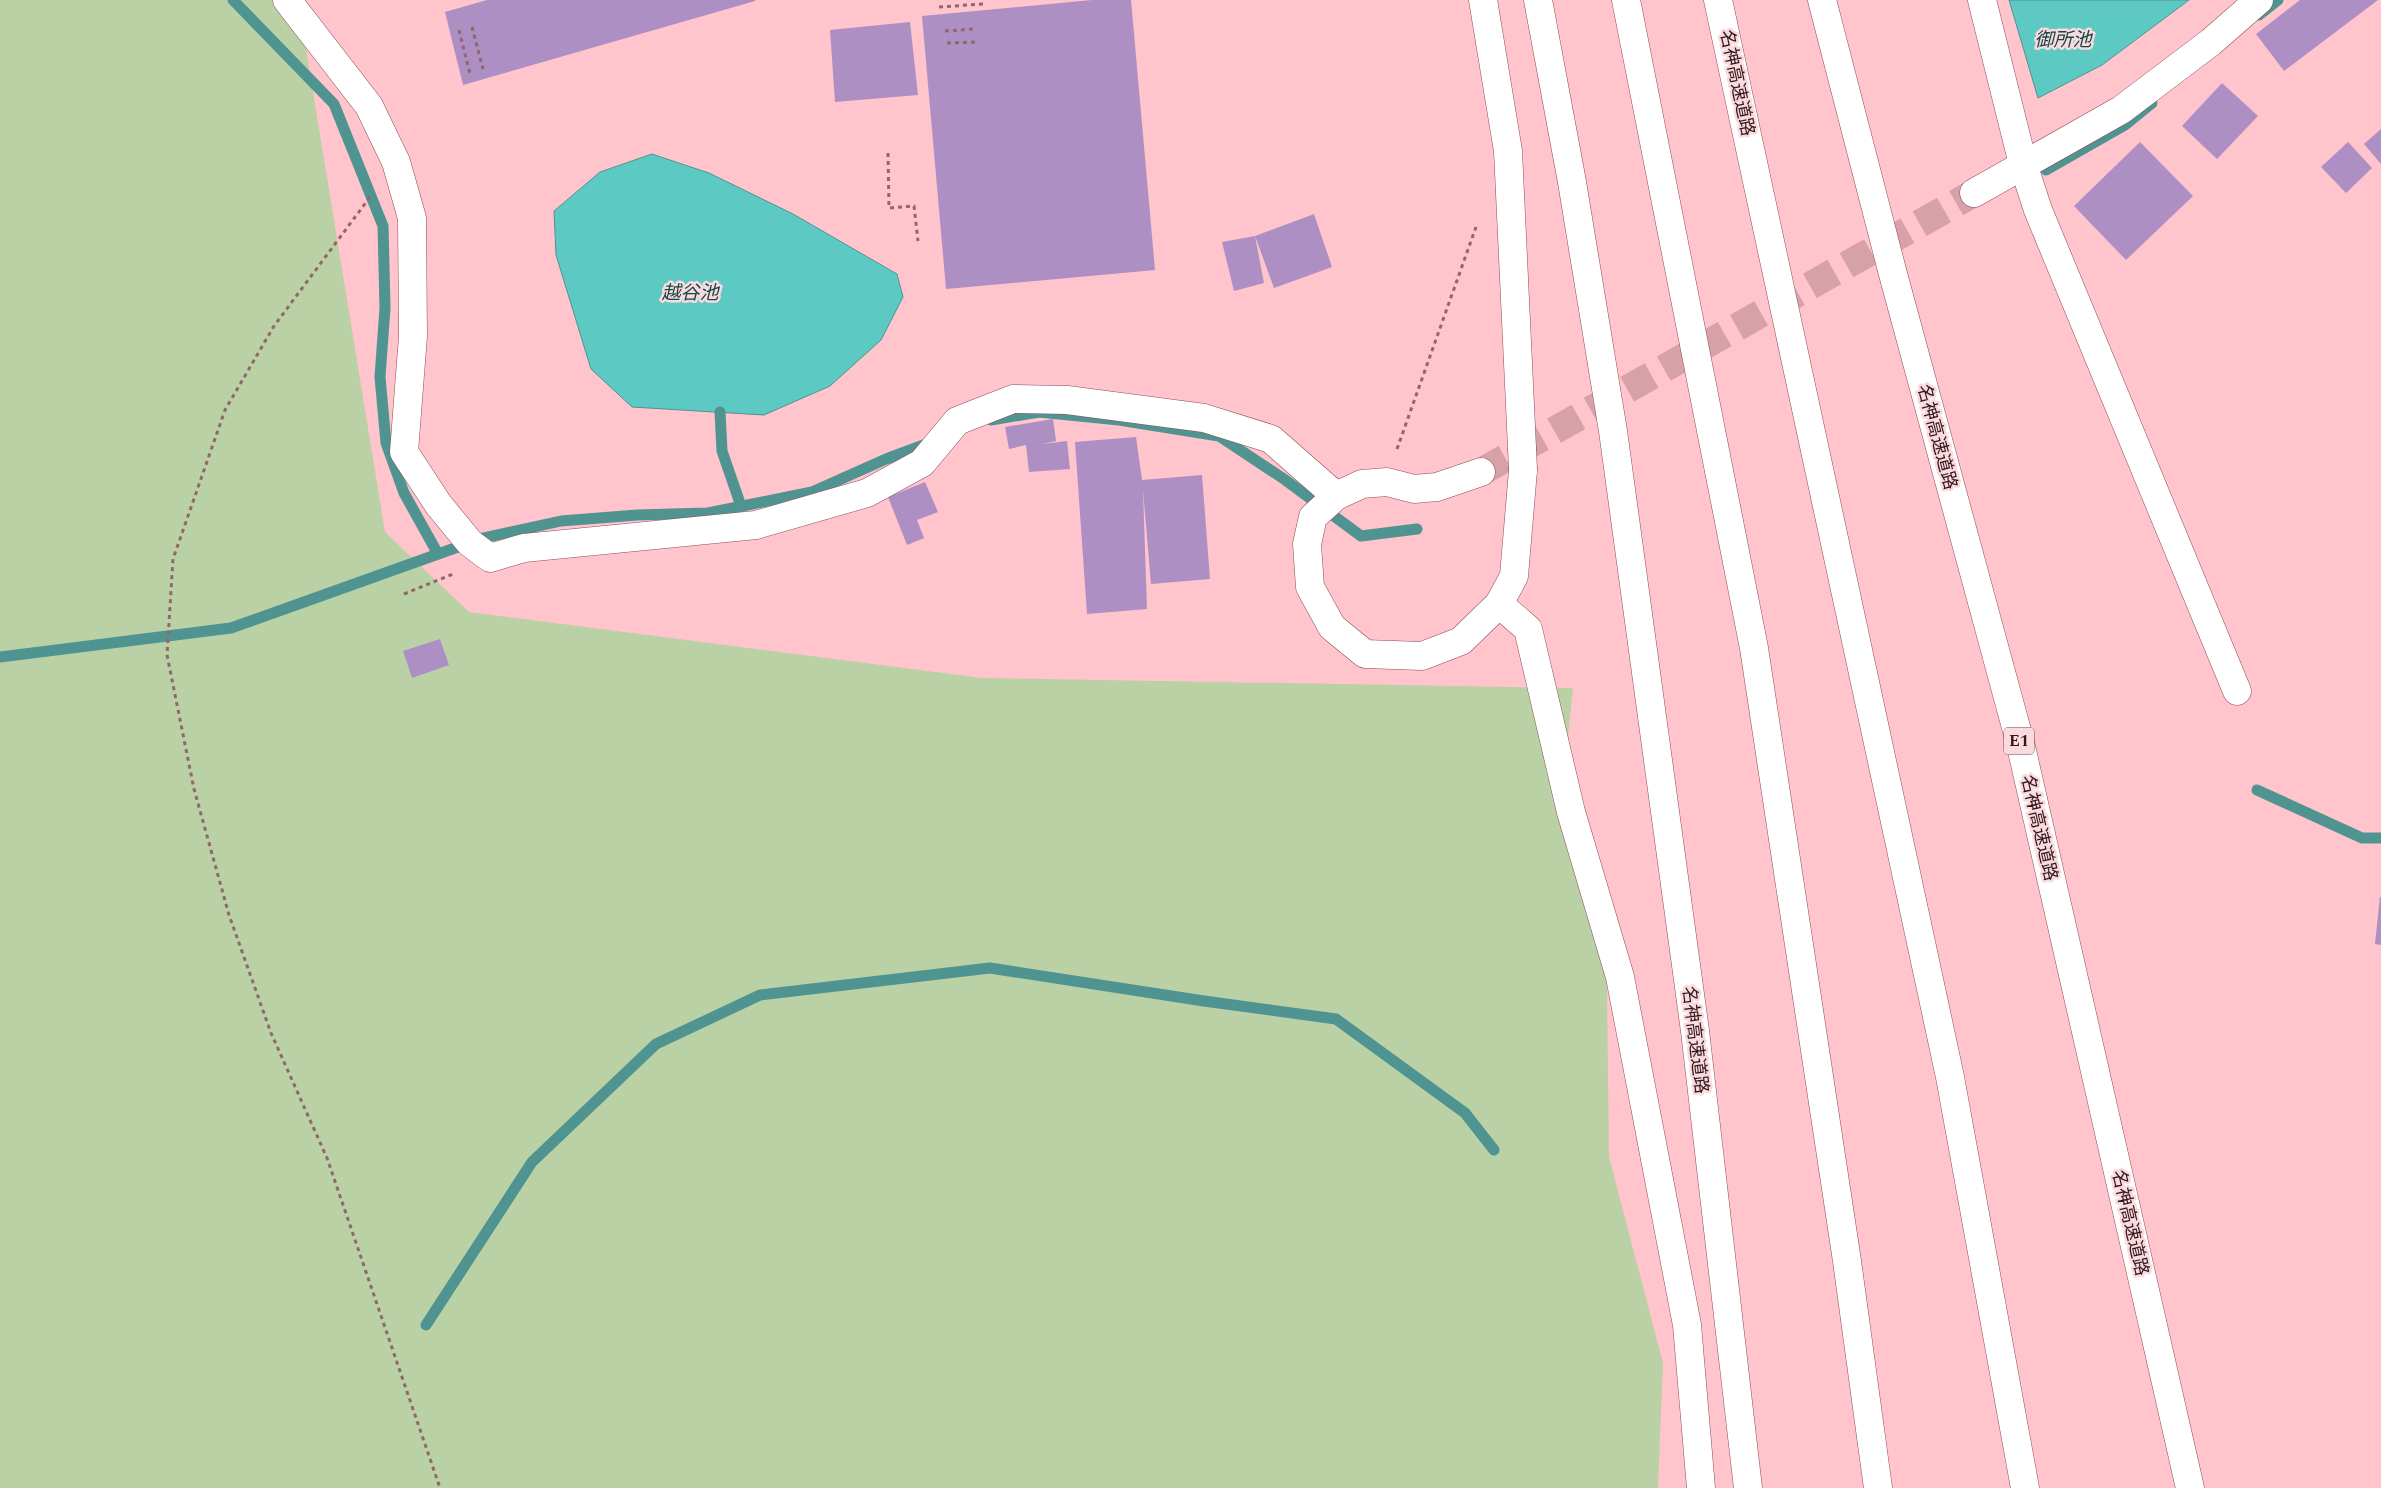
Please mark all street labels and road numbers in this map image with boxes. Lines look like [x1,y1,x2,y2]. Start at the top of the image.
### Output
street label: 名神高速道路 [1713,27,1761,139]
street label: 名神高速道路 [1910,381,1964,493]
road number: E1 [2004,728,2034,754]
street label: 名神高速道路 [2014,772,2064,884]
street label: 名神高速道路 [1675,985,1715,1095]
street label: 名神高速道路 [2105,1167,2155,1279]

